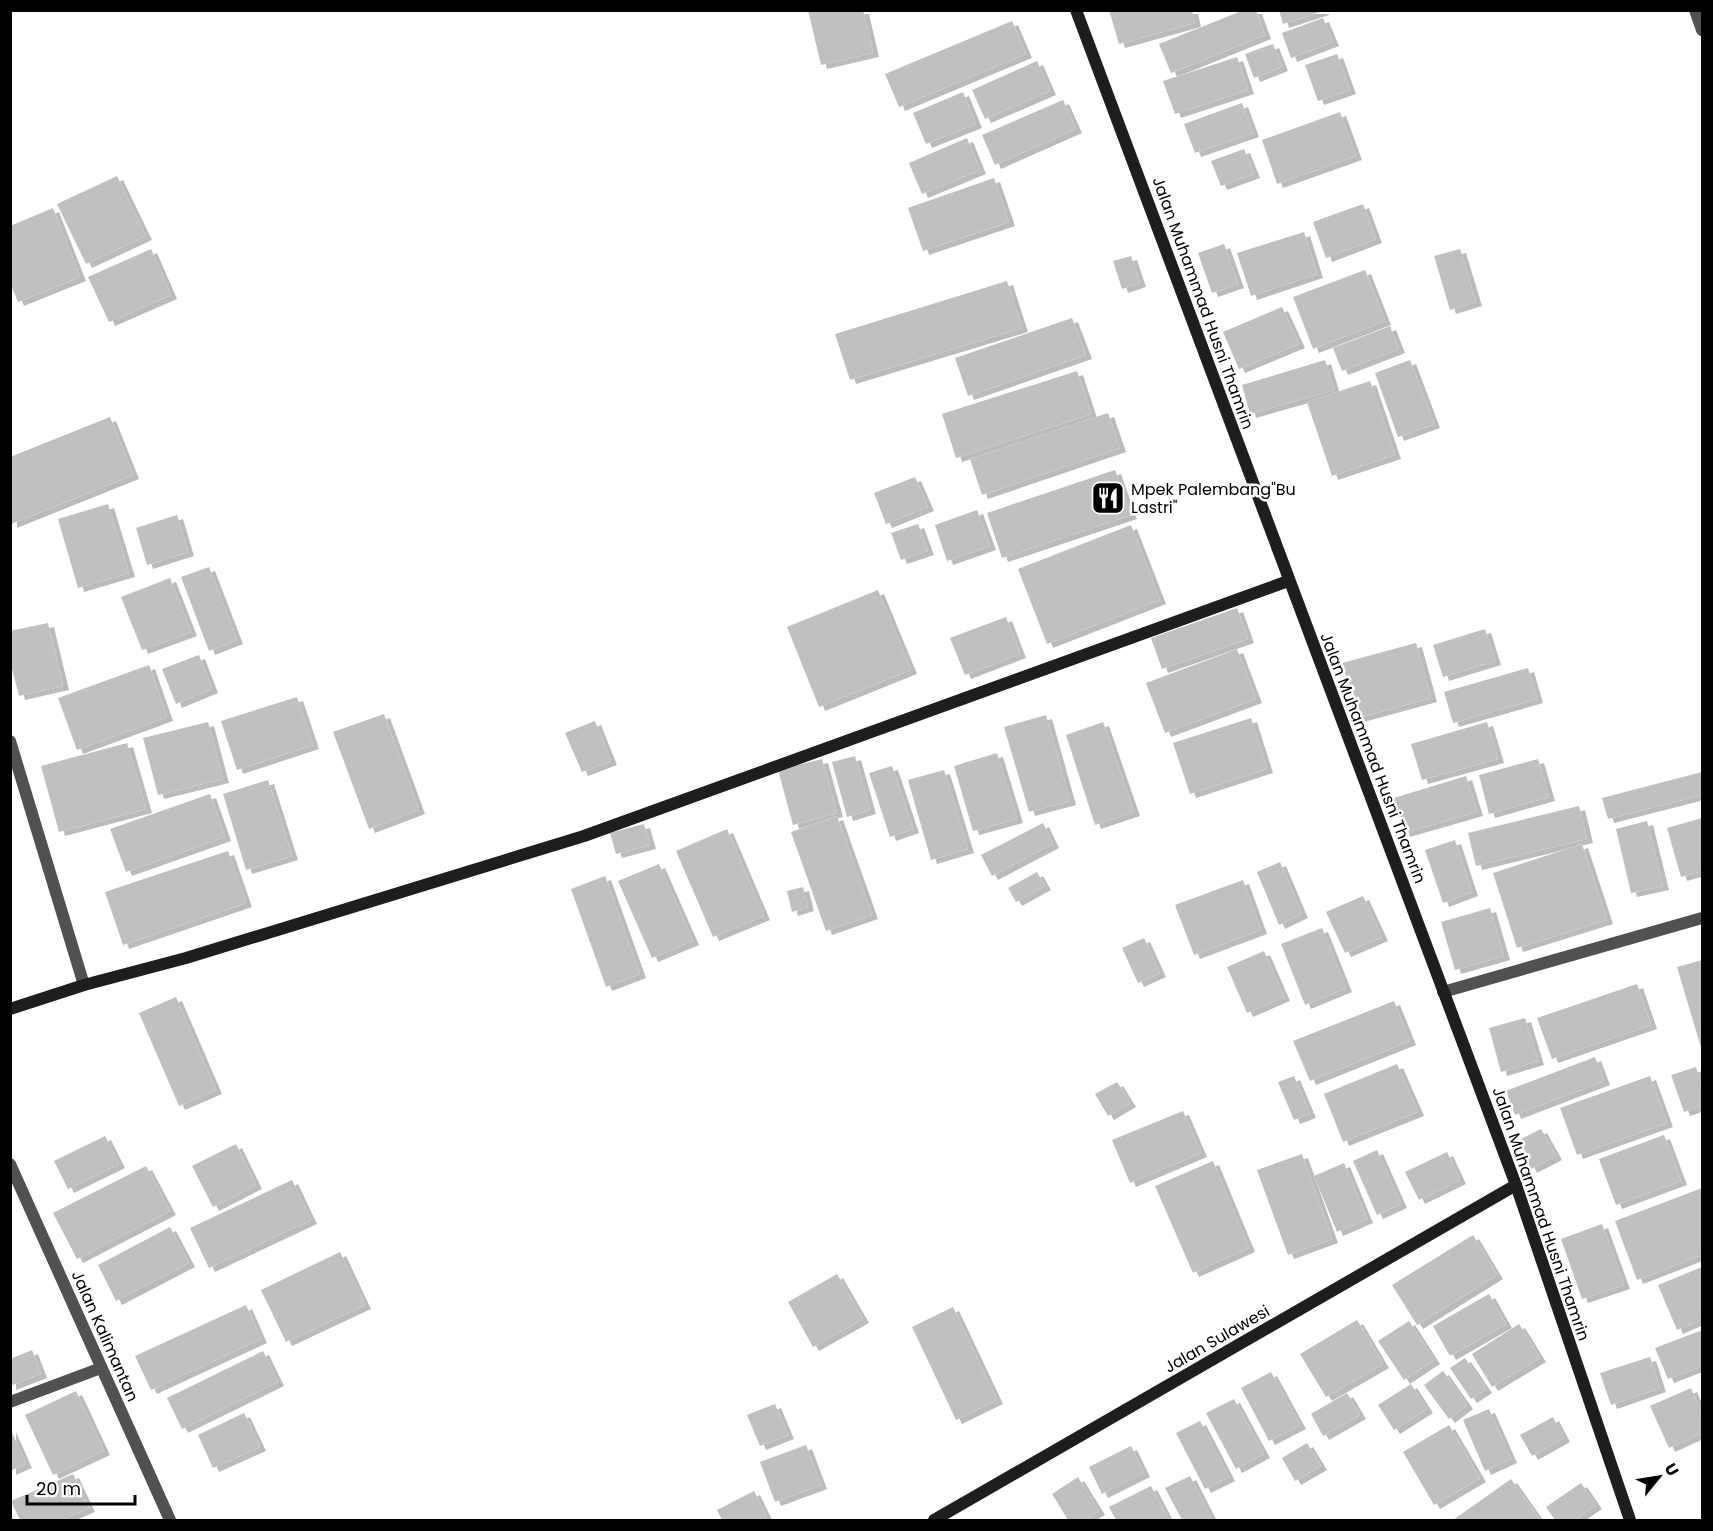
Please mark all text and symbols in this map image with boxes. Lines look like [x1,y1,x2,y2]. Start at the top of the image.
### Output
street label: Jalan Muhammad Husni Thamrin [1147,174,1259,432]
place label: Mpek Palembang"Bu Lastri" [1131,478,1296,519]
restaurant icon: Mpek Palembang"Bu Lastri" [1090,480,1126,516]
street label: Jalan Muhammad Husni Thamrin [1314,629,1432,887]
street label: Jalan Muhammad Husni Thamrin [1487,1084,1595,1344]
street label: Jalan Kalimantan [66,1267,144,1405]
street label: Jalan Sulawesi [1160,1299,1274,1379]
north arrow [1629,1447,1689,1507]
text: U [1659,1459,1684,1480]
scale bar [27,1468,135,1506]
text: 20 m [36,1476,81,1501]

